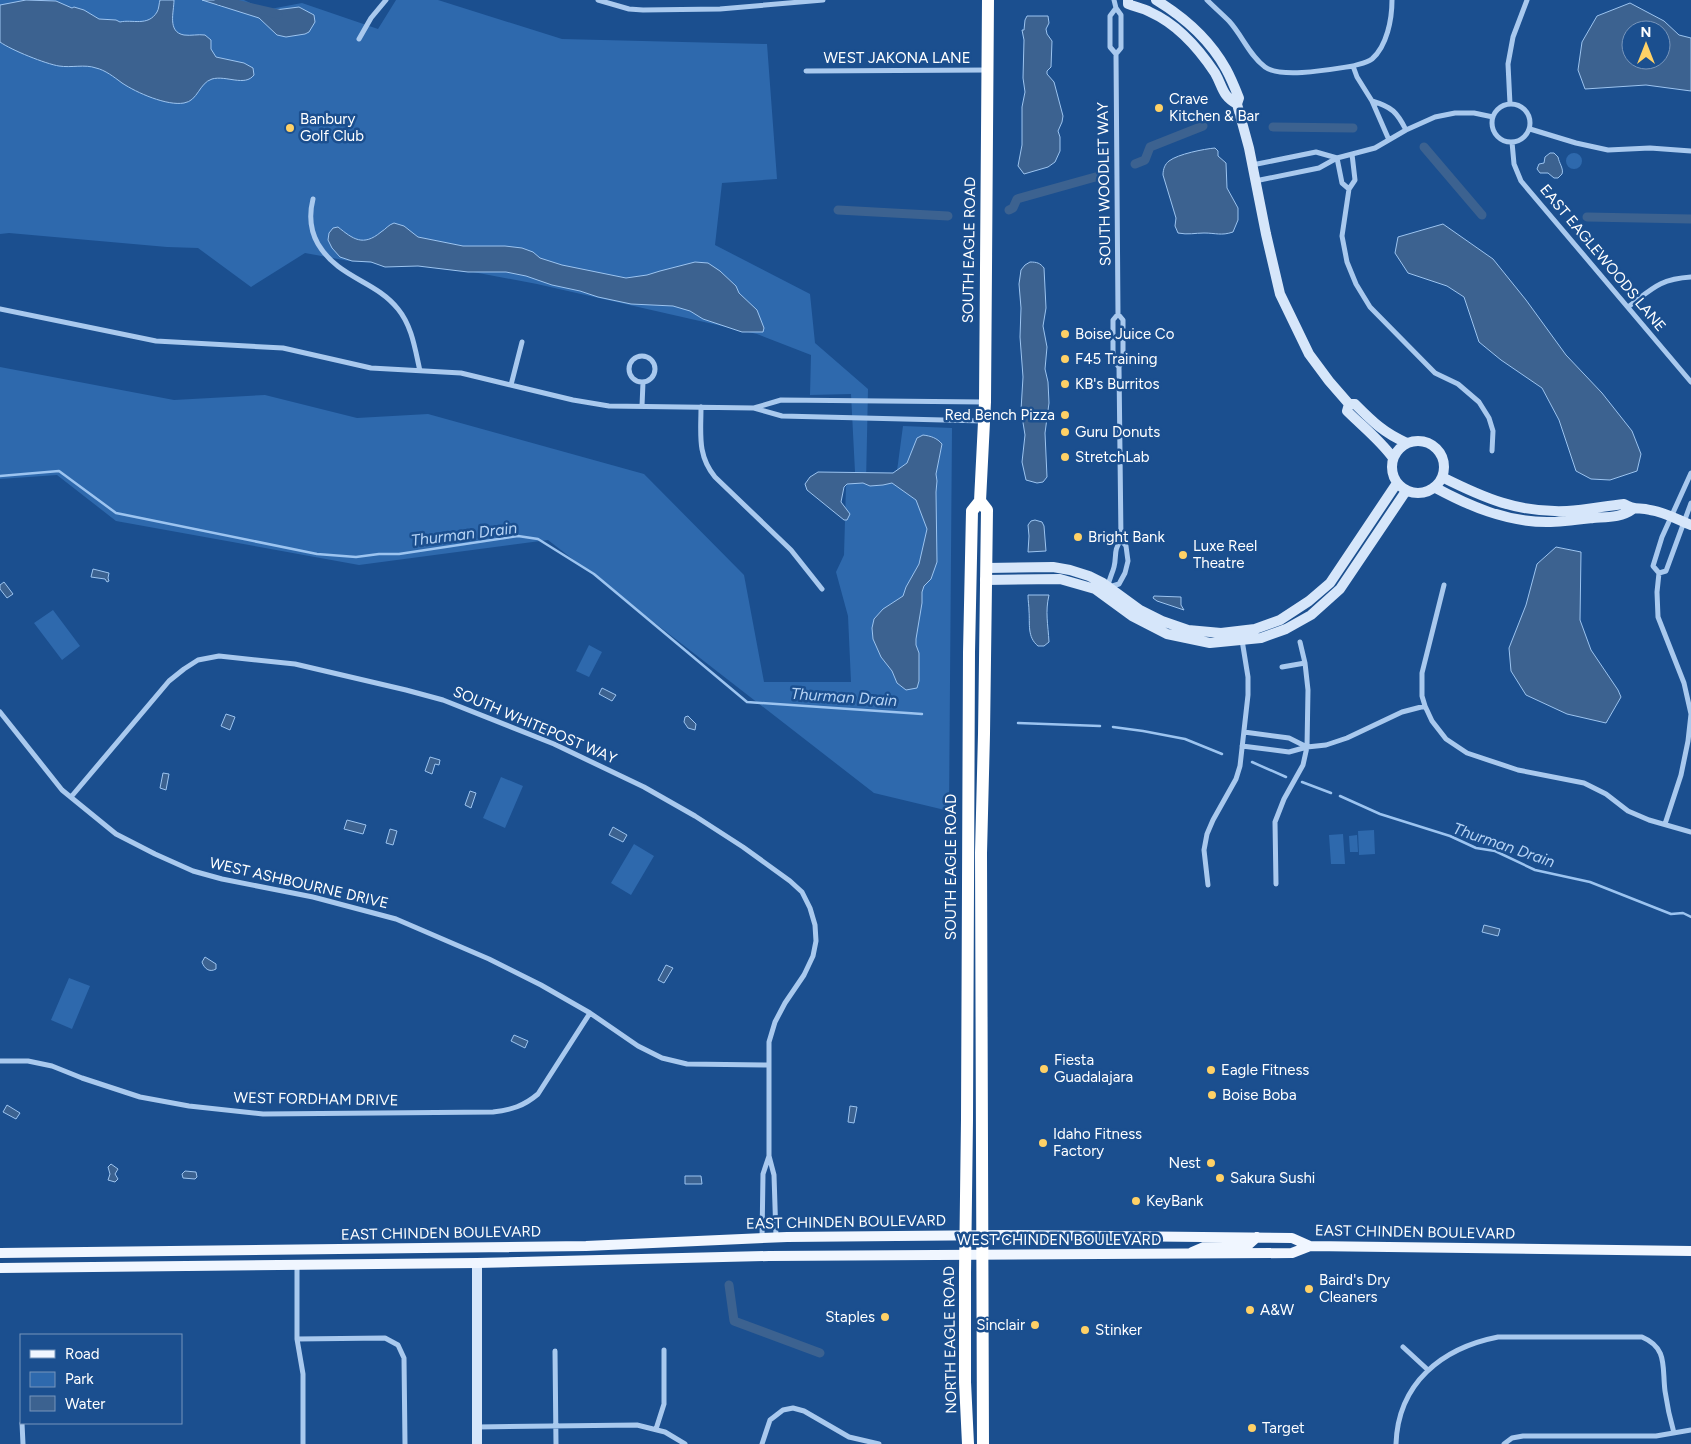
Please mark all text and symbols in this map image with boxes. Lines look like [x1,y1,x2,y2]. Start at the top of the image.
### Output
north arrow [1621,20,1671,70]
text: N [1641,24,1651,41]
street label: WEST JAKONA LANE [823,49,971,67]
place label: Crave Kitchen & Bar [1169,90,1259,125]
street label: SOUTH WOODLET WAY [1094,102,1114,266]
marker: Crave Kitchen & Bar [1153,102,1165,114]
place label: Banbury Golf Club [300,110,364,145]
marker: Banbury Golf Club [284,122,296,134]
street label: SOUTH EAGLE ROAD [959,177,979,323]
street label: EAST EAGLEWOODS LANE [1536,181,1670,335]
place label: Boise Juice Co [1075,325,1175,343]
marker: Boise Juice Co [1059,328,1071,340]
place label: F45 Training [1075,350,1158,368]
marker: F45 Training [1059,353,1071,365]
place label: KB's Burritos [1075,375,1160,393]
marker: KB's Burritos [1059,378,1071,390]
place label: Red Bench Pizza [944,406,1055,424]
marker: Red Bench Pizza [1059,409,1071,421]
place label: Guru Donuts [1075,423,1160,441]
marker: Guru Donuts [1059,426,1071,438]
place label: StretchLab [1075,448,1150,466]
marker: StretchLab [1059,451,1071,463]
water label: Thurman Drain [410,518,518,550]
place label: Bright Bank [1088,528,1165,546]
marker: Bright Bank [1072,531,1084,543]
place label: Luxe Reel Theatre [1193,537,1257,572]
marker: Luxe Reel Theatre [1177,549,1189,561]
street label: SOUTH WHITEPOST WAY [451,682,619,768]
water label: Thurman Drain [790,684,898,710]
street label: SOUTH EAGLE ROAD [942,794,960,940]
water label: Thurman Drain [1451,819,1558,871]
street label: WEST ASHBOURNE DRIVE [208,854,390,912]
place label: Fiesta Guadalajara [1054,1051,1133,1086]
place label: Eagle Fitness [1221,1061,1309,1079]
marker: Fiesta Guadalajara [1038,1063,1050,1075]
marker: Eagle Fitness [1205,1064,1217,1076]
place label: Boise Boba [1222,1086,1297,1104]
street label: WEST FORDHAM DRIVE [233,1089,399,1109]
marker: Boise Boba [1206,1089,1218,1101]
place label: Idaho Fitness Factory [1053,1125,1142,1160]
marker: Idaho Fitness Factory [1037,1137,1049,1149]
place label: Nest [1169,1154,1201,1172]
marker: Nest [1205,1157,1217,1169]
place label: Sakura Sushi [1230,1169,1315,1187]
marker: Sakura Sushi [1214,1172,1226,1184]
place label: KeyBank [1146,1192,1204,1210]
marker: KeyBank [1130,1195,1142,1207]
street label: EAST CHINDEN BOULEVARD [746,1211,946,1233]
street label: EAST CHINDEN BOULEVARD [1315,1221,1515,1243]
street label: EAST CHINDEN BOULEVARD [341,1222,541,1244]
street label: WEST CHINDEN BOULEVARD [957,1231,1161,1249]
street label: NORTH EAGLE ROAD [940,1266,960,1414]
place label: Baird's Dry Cleaners [1319,1271,1390,1306]
marker: Baird's Dry Cleaners [1303,1283,1315,1295]
place label: A&W [1260,1301,1295,1319]
marker: A&W [1244,1304,1256,1316]
place label: Staples [825,1308,875,1326]
marker: Staples [879,1311,891,1323]
place label: Sinclair [976,1316,1025,1334]
marker: Sinclair [1029,1319,1041,1331]
place label: Stinker [1095,1321,1142,1339]
marker: Stinker [1079,1324,1091,1336]
legend [20,1334,182,1424]
text: Road [65,1345,100,1363]
text: Park [65,1370,94,1388]
text: Water [65,1395,105,1413]
place label: Target [1262,1419,1305,1437]
marker: Target [1246,1422,1258,1434]

